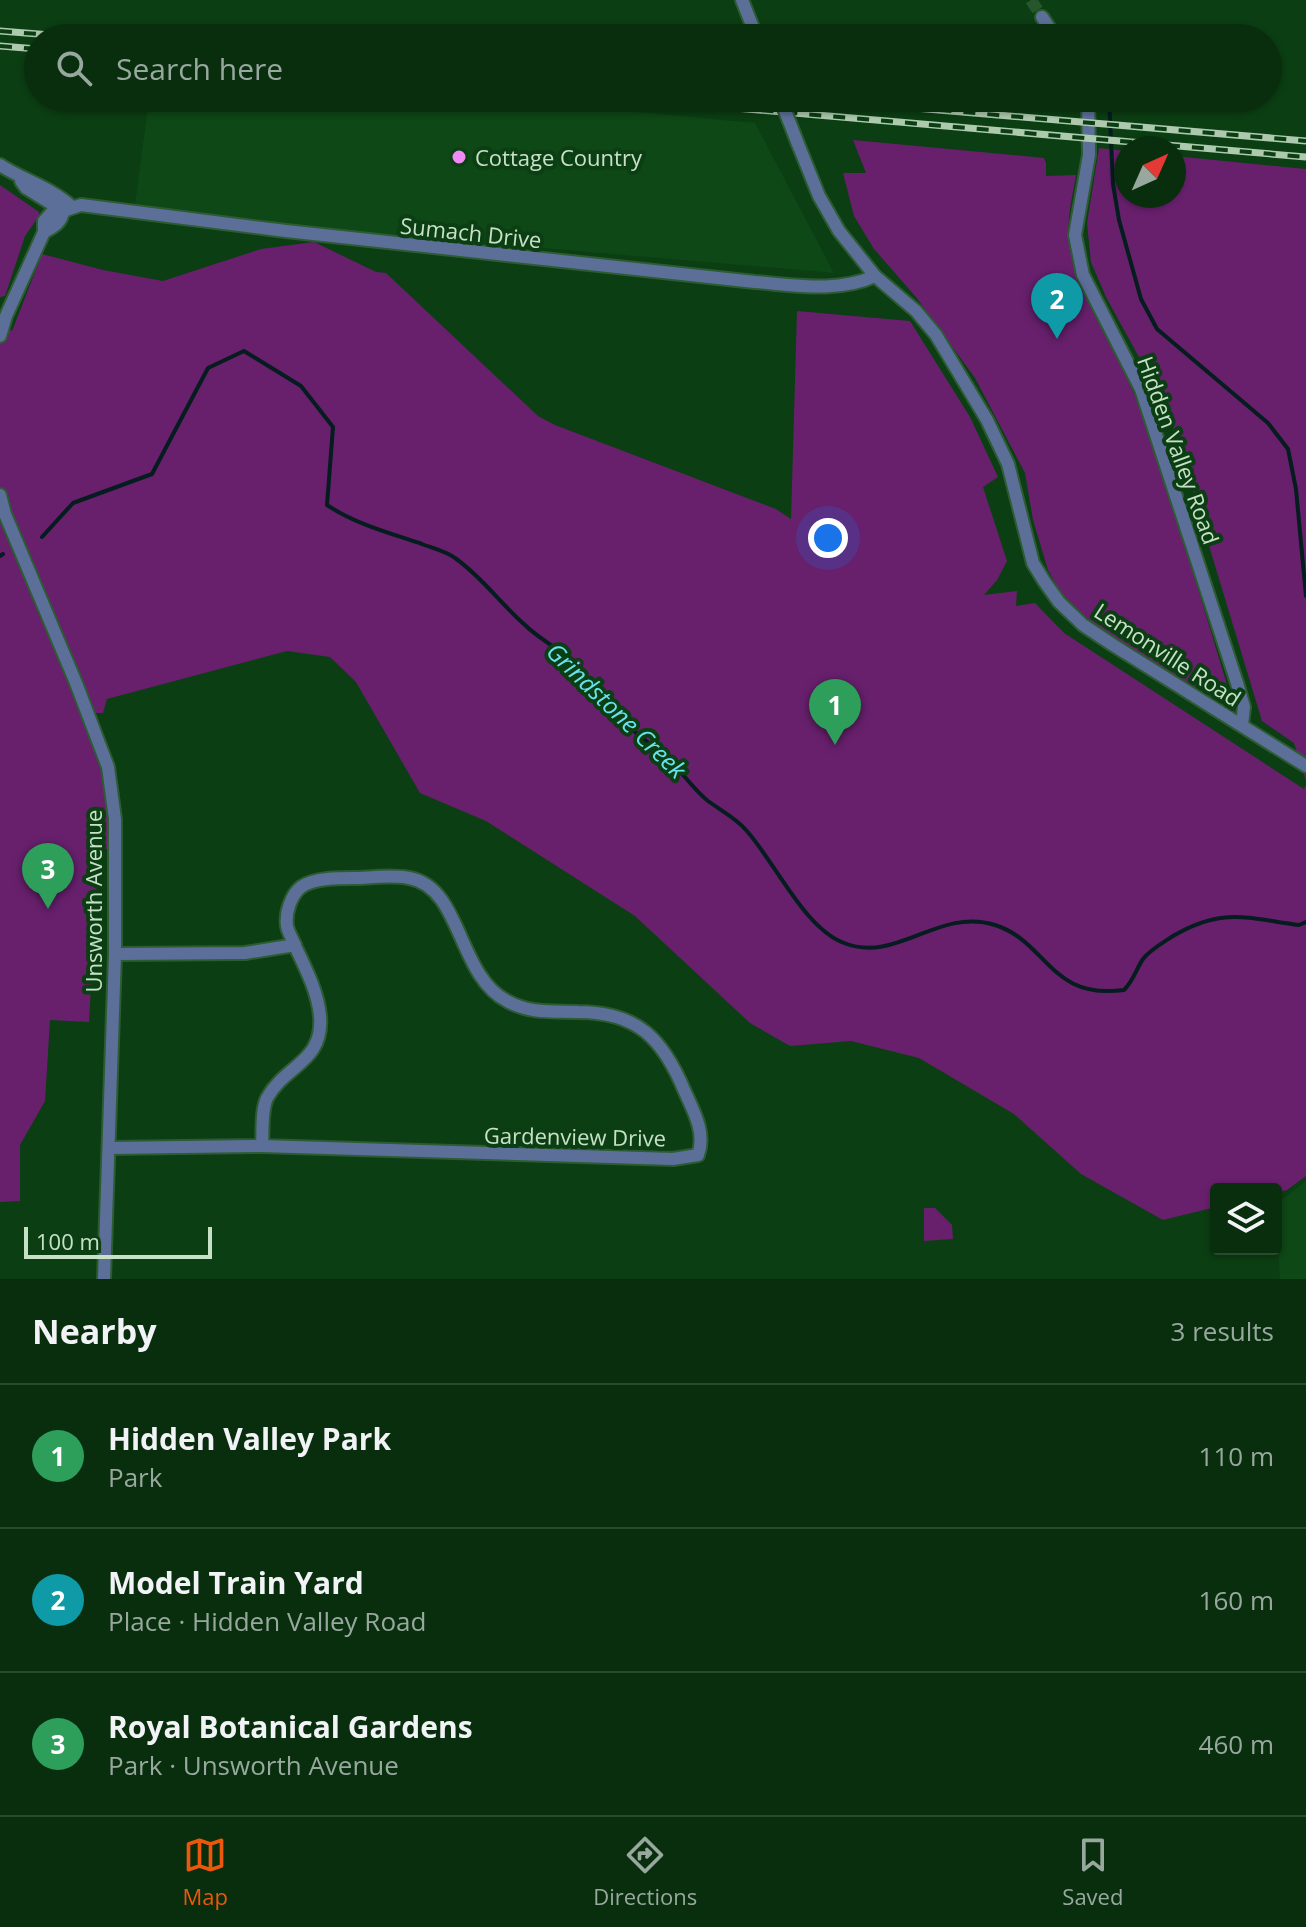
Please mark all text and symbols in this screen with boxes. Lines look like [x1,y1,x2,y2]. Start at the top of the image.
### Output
search box [24,24,1282,112]
icon: search [52,46,96,90]
text: Search here [116,48,283,89]
north arrow [1114,136,1186,208]
place label: Cottage Country [475,142,643,172]
marker: Cottage Country [450,148,468,166]
street label: Sumach Drive [399,210,543,254]
pin: 2 [1031,273,1083,339]
street label: Hidden Valley Road [1131,352,1227,548]
your location [808,518,848,558]
street label: Lemonville Road [1089,595,1247,713]
water label: Grindstone Creek [540,635,695,786]
pin: 1 [809,679,861,745]
street label: Unsworth Avenue [78,810,108,992]
pin: 3 [22,843,74,909]
street label: Gardenview Drive [484,1119,666,1153]
map controls [1210,1183,1282,1255]
button: layers [1210,1183,1282,1255]
scale bar [24,1223,212,1259]
text: 100 m [36,1226,100,1256]
text: Nearby [32,1308,157,1354]
text: 3 results [1171,1313,1274,1349]
text: Hidden Valley Park [108,1418,391,1459]
text: 1 [51,1438,65,1474]
text: 110 m [1199,1438,1274,1474]
text: Park [108,1459,162,1495]
text: Model Train Yard [108,1562,364,1603]
text: 2 [51,1582,65,1618]
text: 160 m [1199,1582,1274,1618]
text: Place · Hidden Valley Road [108,1603,426,1639]
text: Royal Botanical Gardens [108,1706,473,1747]
text: 3 [51,1726,65,1762]
text: 460 m [1199,1726,1274,1762]
text: Park · Unsworth Avenue [108,1747,399,1783]
tab: Map [183,1833,228,1911]
tab: Directions [593,1833,697,1911]
tab: Saved [1062,1833,1123,1911]

